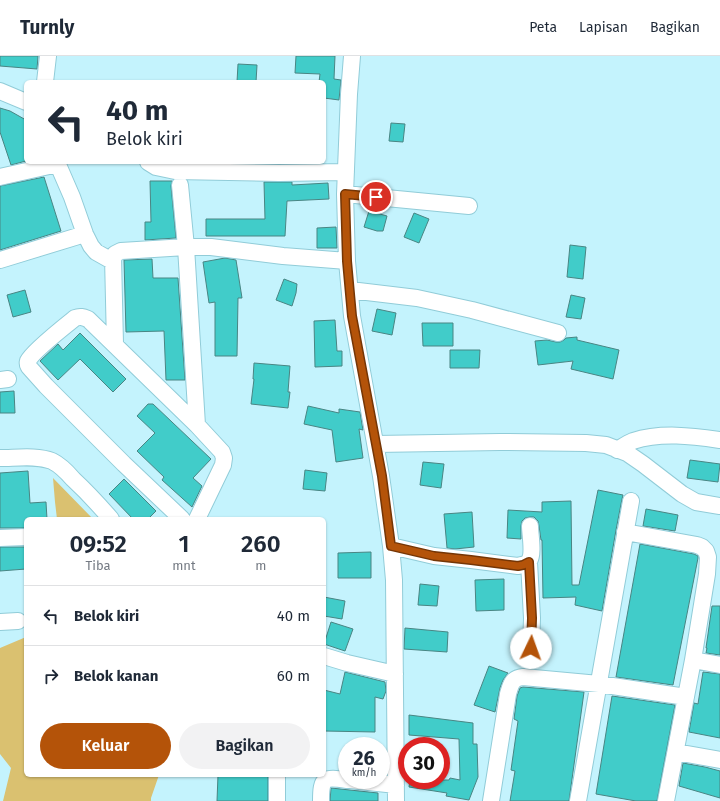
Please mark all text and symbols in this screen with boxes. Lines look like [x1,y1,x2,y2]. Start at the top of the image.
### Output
text: Turnly [20,16,74,39]
text: Peta [529,19,557,36]
text: Lapisan [579,19,628,36]
text: Bagikan [650,19,700,36]
text: 40 m [106,94,169,127]
icon: left [40,96,92,148]
text: Belok kiri [106,128,183,150]
pin [359,180,393,214]
icon: arrive [365,186,387,208]
text: 09:52 [69,530,127,558]
text: 1 [178,530,189,558]
text: 260 [241,530,281,558]
text: Tiba [86,558,111,573]
text: mnt [172,558,196,573]
text: m [255,558,266,573]
icon: left [40,605,62,627]
text: Belok kiri [74,607,139,625]
text: 40 m [277,607,310,625]
position arrow [510,627,552,669]
icon: right [40,665,62,687]
text: Belok kanan [74,667,158,685]
text: 60 m [277,667,310,685]
button: Keluar [40,723,171,769]
button: Bagikan [179,723,310,769]
speed limit sign: 30 [398,737,450,789]
text: 26 [353,746,375,770]
text: km/h [352,767,376,779]

